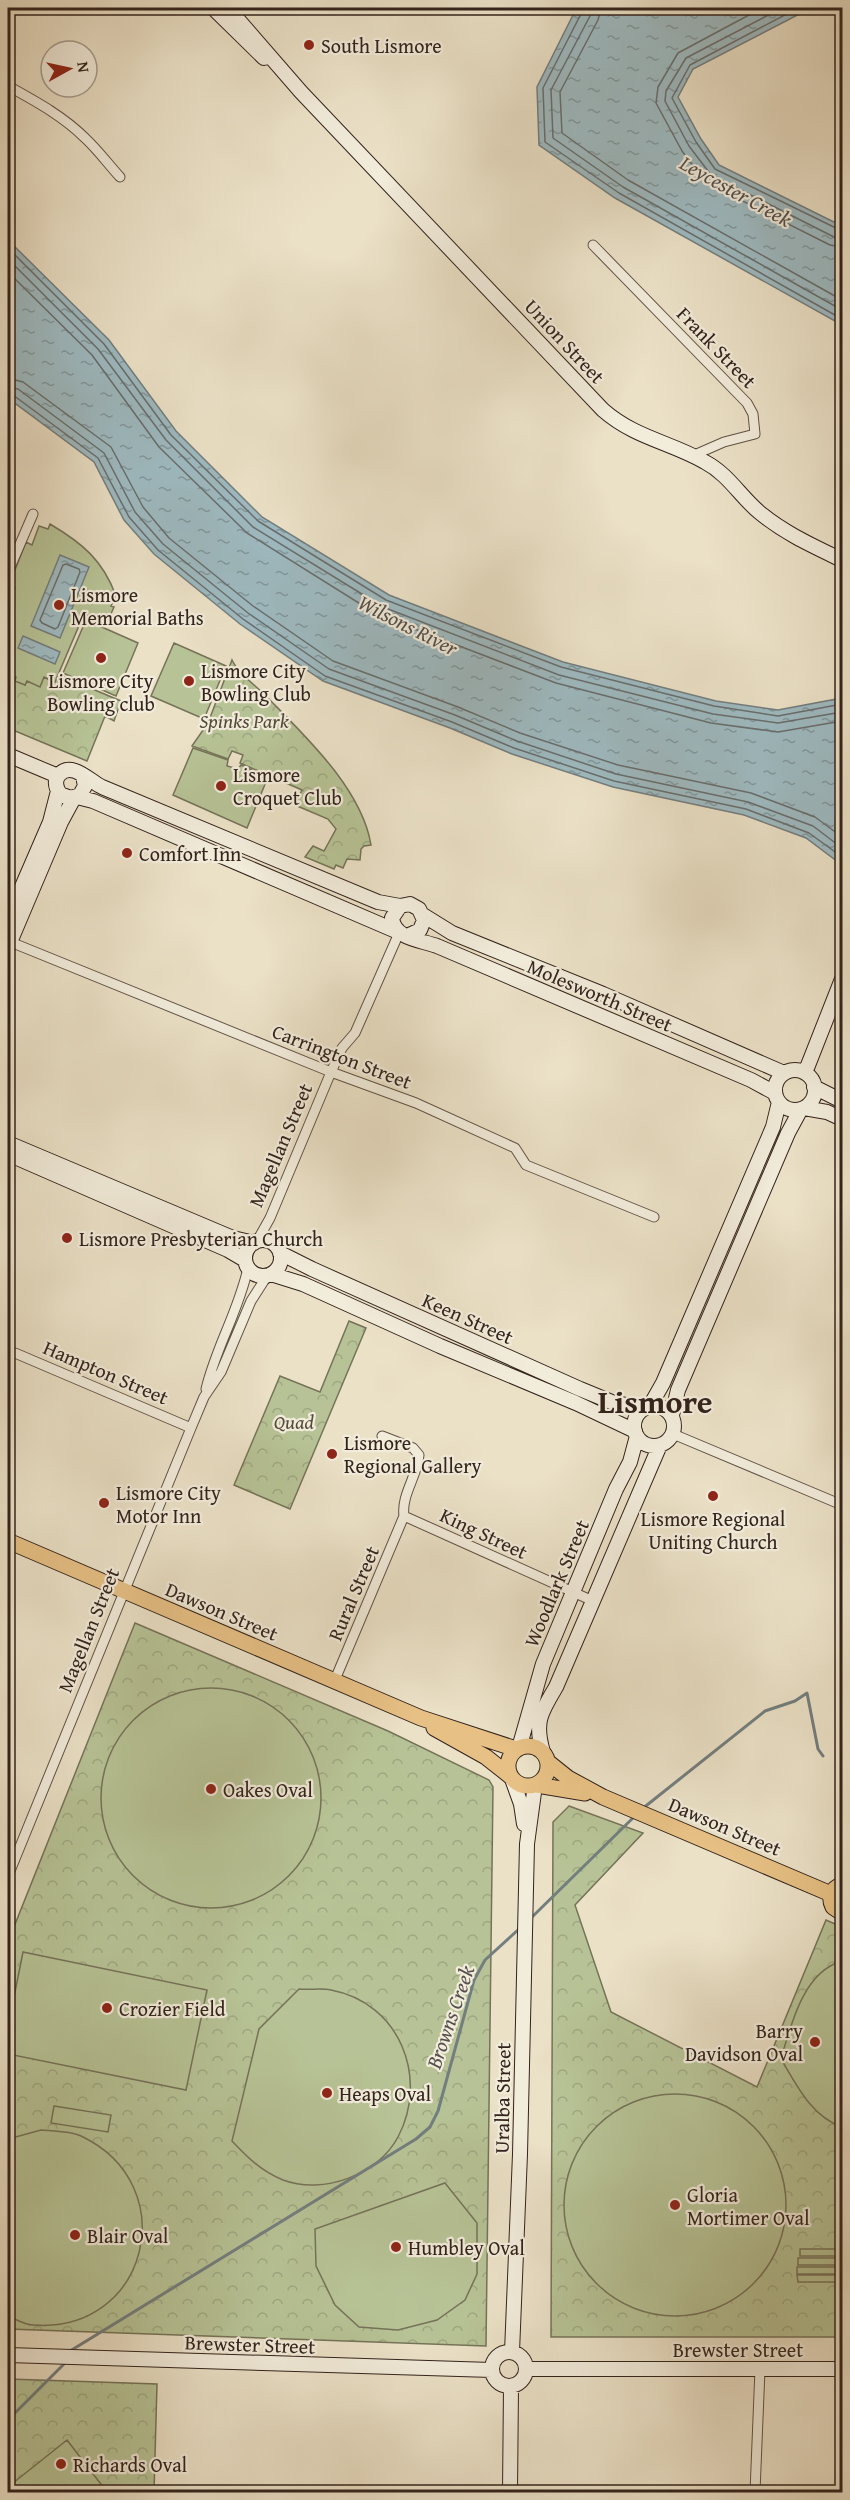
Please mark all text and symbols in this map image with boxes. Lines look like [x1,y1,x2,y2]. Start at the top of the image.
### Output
place label: South Lismore [321,31,442,60]
marker: South Lismore [302,38,316,52]
north arrow [39,39,99,99]
text: N [71,60,97,74]
water label: Leycester Creek [674,147,798,235]
street label: Union Street [518,292,612,390]
street label: Frank Street [671,300,763,394]
place label: Lismore Memorial Baths [71,580,204,632]
water label: Wilsons River [353,587,464,664]
marker: Lismore Memorial Baths [52,598,66,612]
marker: Lismore City Bowling club [94,651,108,665]
place label: Lismore City Bowling Club [201,656,311,708]
place label: Lismore City Bowling club [47,666,155,718]
marker: Lismore City Bowling Club [182,674,196,688]
park label: Spinks Park [199,706,290,735]
place label: Lismore Croquet Club [233,760,342,812]
marker: Lismore Croquet Club [214,779,228,793]
place label: Comfort Inn [139,839,241,868]
marker: Comfort Inn [120,846,134,860]
street label: Molesworth Street [523,951,677,1039]
street label: Carrington Street [268,1016,416,1096]
street label: Magellan Street [241,1079,319,1211]
place label: Lismore Presbyterian Church [79,1224,323,1253]
marker: Lismore Presbyterian Church [60,1231,74,1245]
street label: Keen Street [418,1285,518,1351]
street label: Hampton Street [39,1333,173,1411]
district label: Lismore [598,1378,712,1425]
park label: Quad [274,1407,315,1436]
place label: Lismore Regional Gallery [344,1428,481,1480]
marker: Lismore Regional Gallery [325,1447,339,1461]
place label: Lismore City Motor Inn [116,1478,221,1530]
marker: Lismore Regional Uniting Church [706,1489,720,1503]
marker: Lismore City Motor Inn [97,1496,111,1510]
street label: King Street [435,1500,533,1566]
place label: Lismore Regional Uniting Church [641,1504,786,1556]
street label: Woodlark Street [516,1515,596,1651]
street label: Rural Street [320,1541,386,1645]
street label: Magellan Street [50,1563,126,1697]
street label: Dawson Street [161,1574,283,1648]
place label: Oakes Oval [223,1775,313,1804]
marker: Oakes Oval [204,1782,218,1796]
street label: Dawson Street [664,1789,786,1863]
water label: Browns Creek [418,1961,482,2074]
place label: Crozier Field [119,1994,226,2023]
marker: Crozier Field [100,2001,114,2015]
place label: Barry Davidson Oval [685,2016,803,2068]
marker: Barry Davidson Oval [808,2035,822,2049]
street label: Uralba Street [487,2042,517,2154]
place label: Heaps Oval [339,2079,431,2108]
marker: Heaps Oval [320,2086,334,2100]
place label: Gloria Mortimer Oval [687,2180,810,2232]
marker: Gloria Mortimer Oval [668,2198,682,2212]
place label: Blair Oval [87,2221,169,2250]
marker: Blair Oval [68,2228,82,2242]
place label: Humbley Oval [408,2233,525,2262]
marker: Humbley Oval [389,2240,403,2254]
street label: Brewster Street [184,2327,316,2361]
street label: Brewster Street [673,2335,803,2364]
place label: Richards Oval [73,2450,188,2479]
marker: Richards Oval [54,2457,68,2471]

